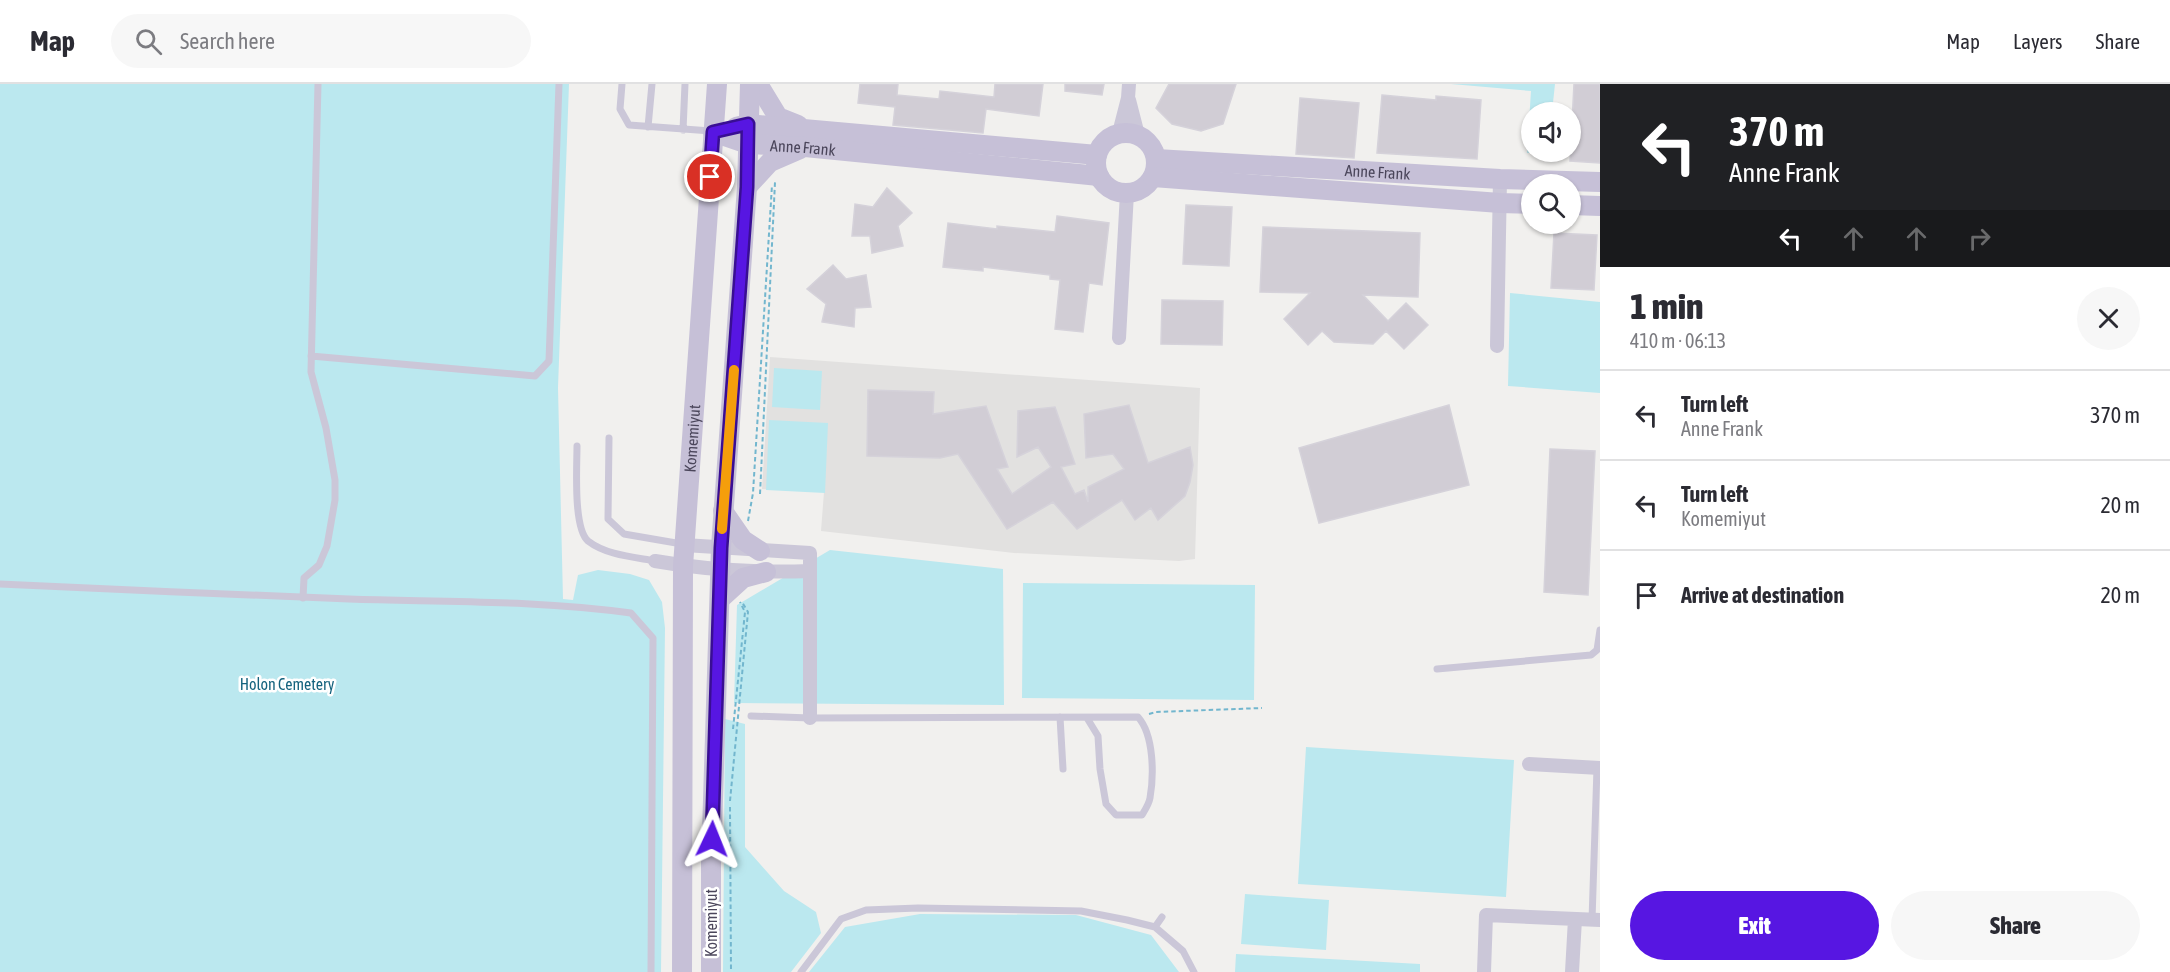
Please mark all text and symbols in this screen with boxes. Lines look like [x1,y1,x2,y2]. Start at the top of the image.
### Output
search box [111,14,531,68]
text: Map [30,25,75,57]
icon: search [132,25,165,58]
text: Search here [180,28,275,54]
text: Map [1946,29,1980,53]
text: Layers [2013,29,2063,53]
text: Share [2096,29,2140,53]
map controls [1521,102,1581,234]
button: sound [1521,102,1581,162]
text: 370 m [1729,107,1824,155]
icon: left [1630,108,1708,186]
street label: Anne Frank [770,136,836,159]
pin [684,151,735,202]
text: Anne Frank [1729,157,1840,188]
icon: arrive [693,160,726,193]
street label: Anne Frank [1344,161,1411,183]
button: search [1521,174,1581,234]
icon: left [1774,222,1807,255]
icon: ahead [1837,222,1870,255]
icon: ahead [1900,222,1933,255]
icon: right [1963,222,1996,255]
text: 1 min [1630,285,1704,327]
button: close [2077,287,2140,350]
text: 410 m · 06:13 [1630,329,1726,352]
text: Turn left [1681,391,1748,417]
icon: left [1630,399,1663,432]
text: 370 m [2090,402,2140,428]
street label: Komemiyut [681,403,704,473]
text: Anne Frank [1681,417,1763,440]
text: Turn left [1681,481,1748,507]
icon: left [1630,489,1663,522]
text: 20 m [2100,492,2140,518]
text: Komemiyut [1681,507,1766,530]
icon: arrive [1630,579,1663,612]
text: Arrive at destination [1681,582,1844,608]
text: 20 m [2100,582,2140,608]
park label: Holon Cemetery [240,675,335,694]
position arrow [680,807,744,871]
street label: Komemiyut [702,889,721,957]
button: Exit [1630,891,1879,960]
button: Share [1891,891,2140,960]

